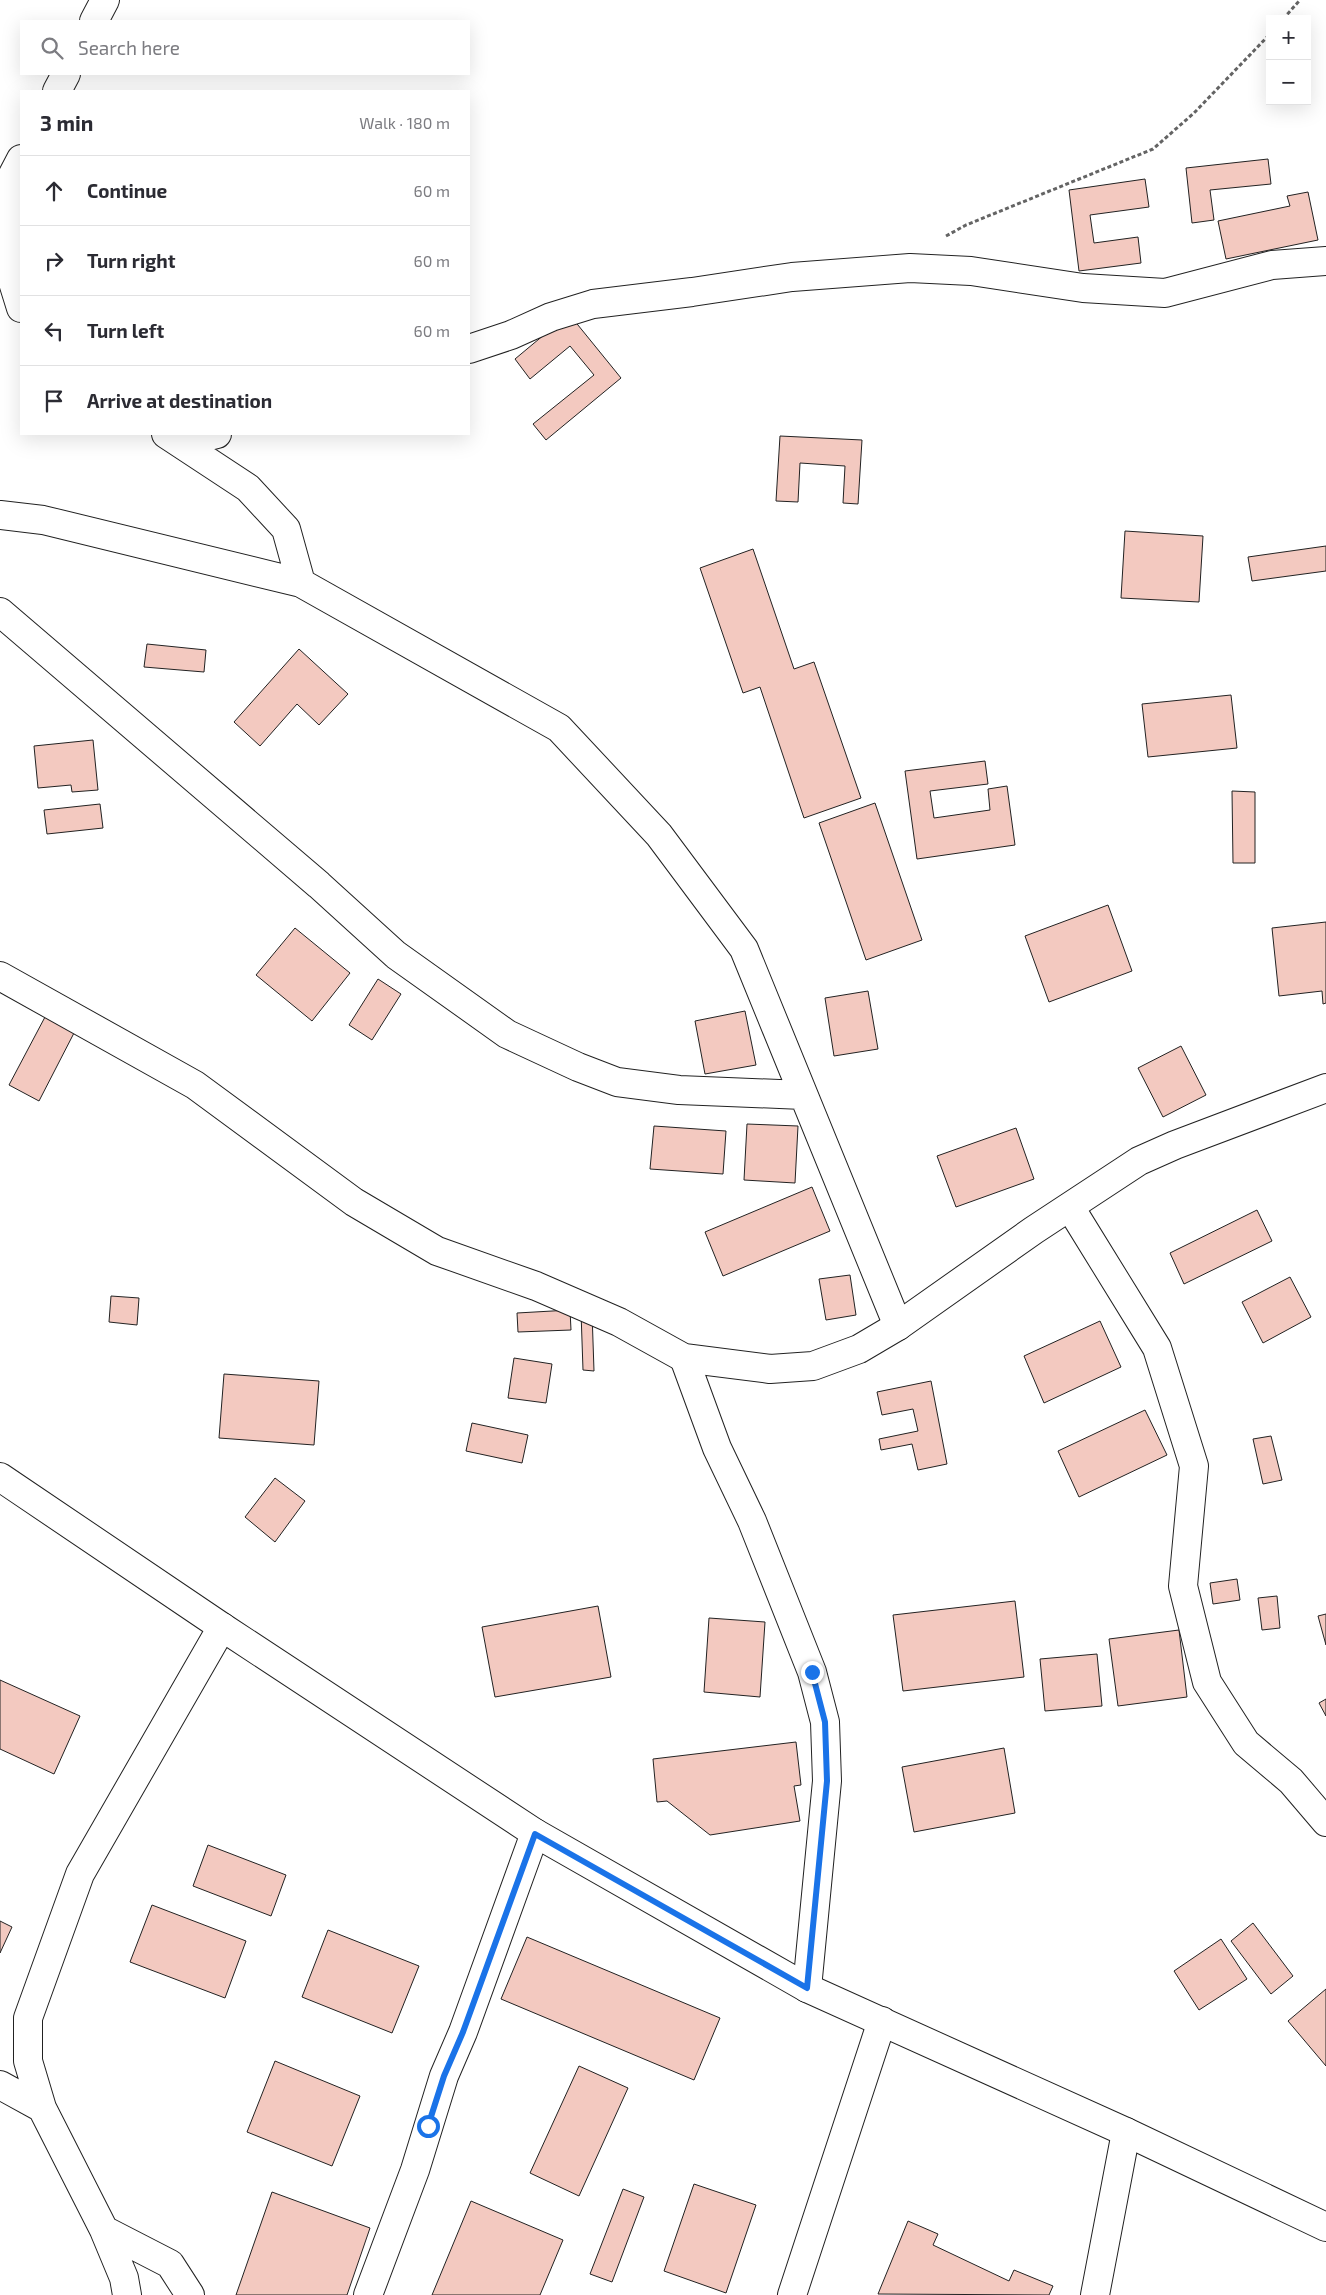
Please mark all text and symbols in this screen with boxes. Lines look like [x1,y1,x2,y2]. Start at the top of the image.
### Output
map controls [1266,15,1311,105]
button: + [1266,15,1311,60]
search box [20,20,470,75]
icon: search [38,34,66,62]
text: Search here [78,36,180,59]
button: − [1266,60,1311,105]
text: 3 min [40,110,93,135]
text: Walk · 180 m [359,113,450,132]
icon: ahead [40,177,68,205]
text: Continue [87,179,167,202]
text: 60 m [414,181,450,200]
icon: right [40,247,68,275]
text: Turn right [87,249,175,272]
text: 60 m [414,251,450,270]
icon: left [40,317,68,345]
text: Turn left [87,319,164,342]
text: 60 m [414,321,450,340]
icon: arrive [40,387,68,415]
text: Arrive at destination [87,389,272,412]
route end [801,1661,824,1684]
route start [417,2115,440,2138]

